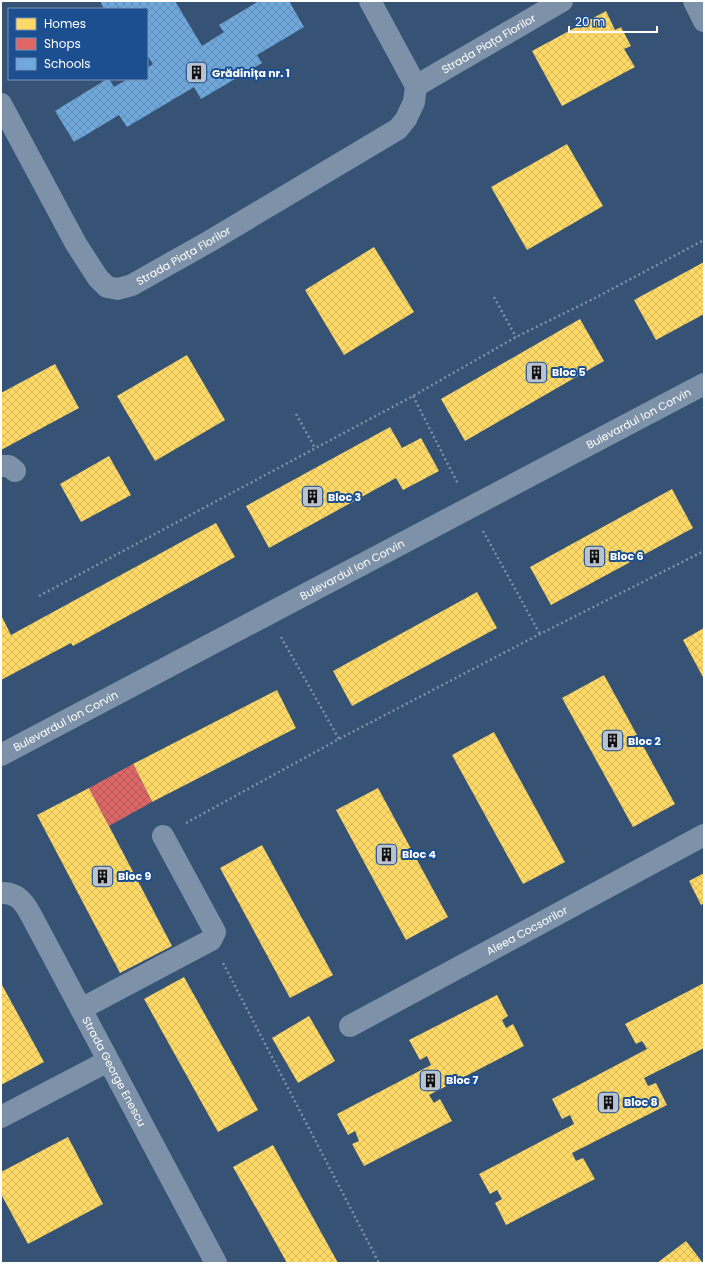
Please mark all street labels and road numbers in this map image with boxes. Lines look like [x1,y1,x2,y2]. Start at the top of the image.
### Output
street label: Strada Piața Florilor [438,10,539,78]
street label: Strada Piața Florilor [133,222,234,289]
street label: Bulevardul Ion Corvin [583,384,694,453]
street label: Bulevardul Ion Corvin [297,535,407,604]
street label: Bulevardul Ion Corvin [10,687,121,755]
street label: Aleea Cocsarilor [483,902,570,959]
street label: Strada George Enescu [78,1014,150,1129]

